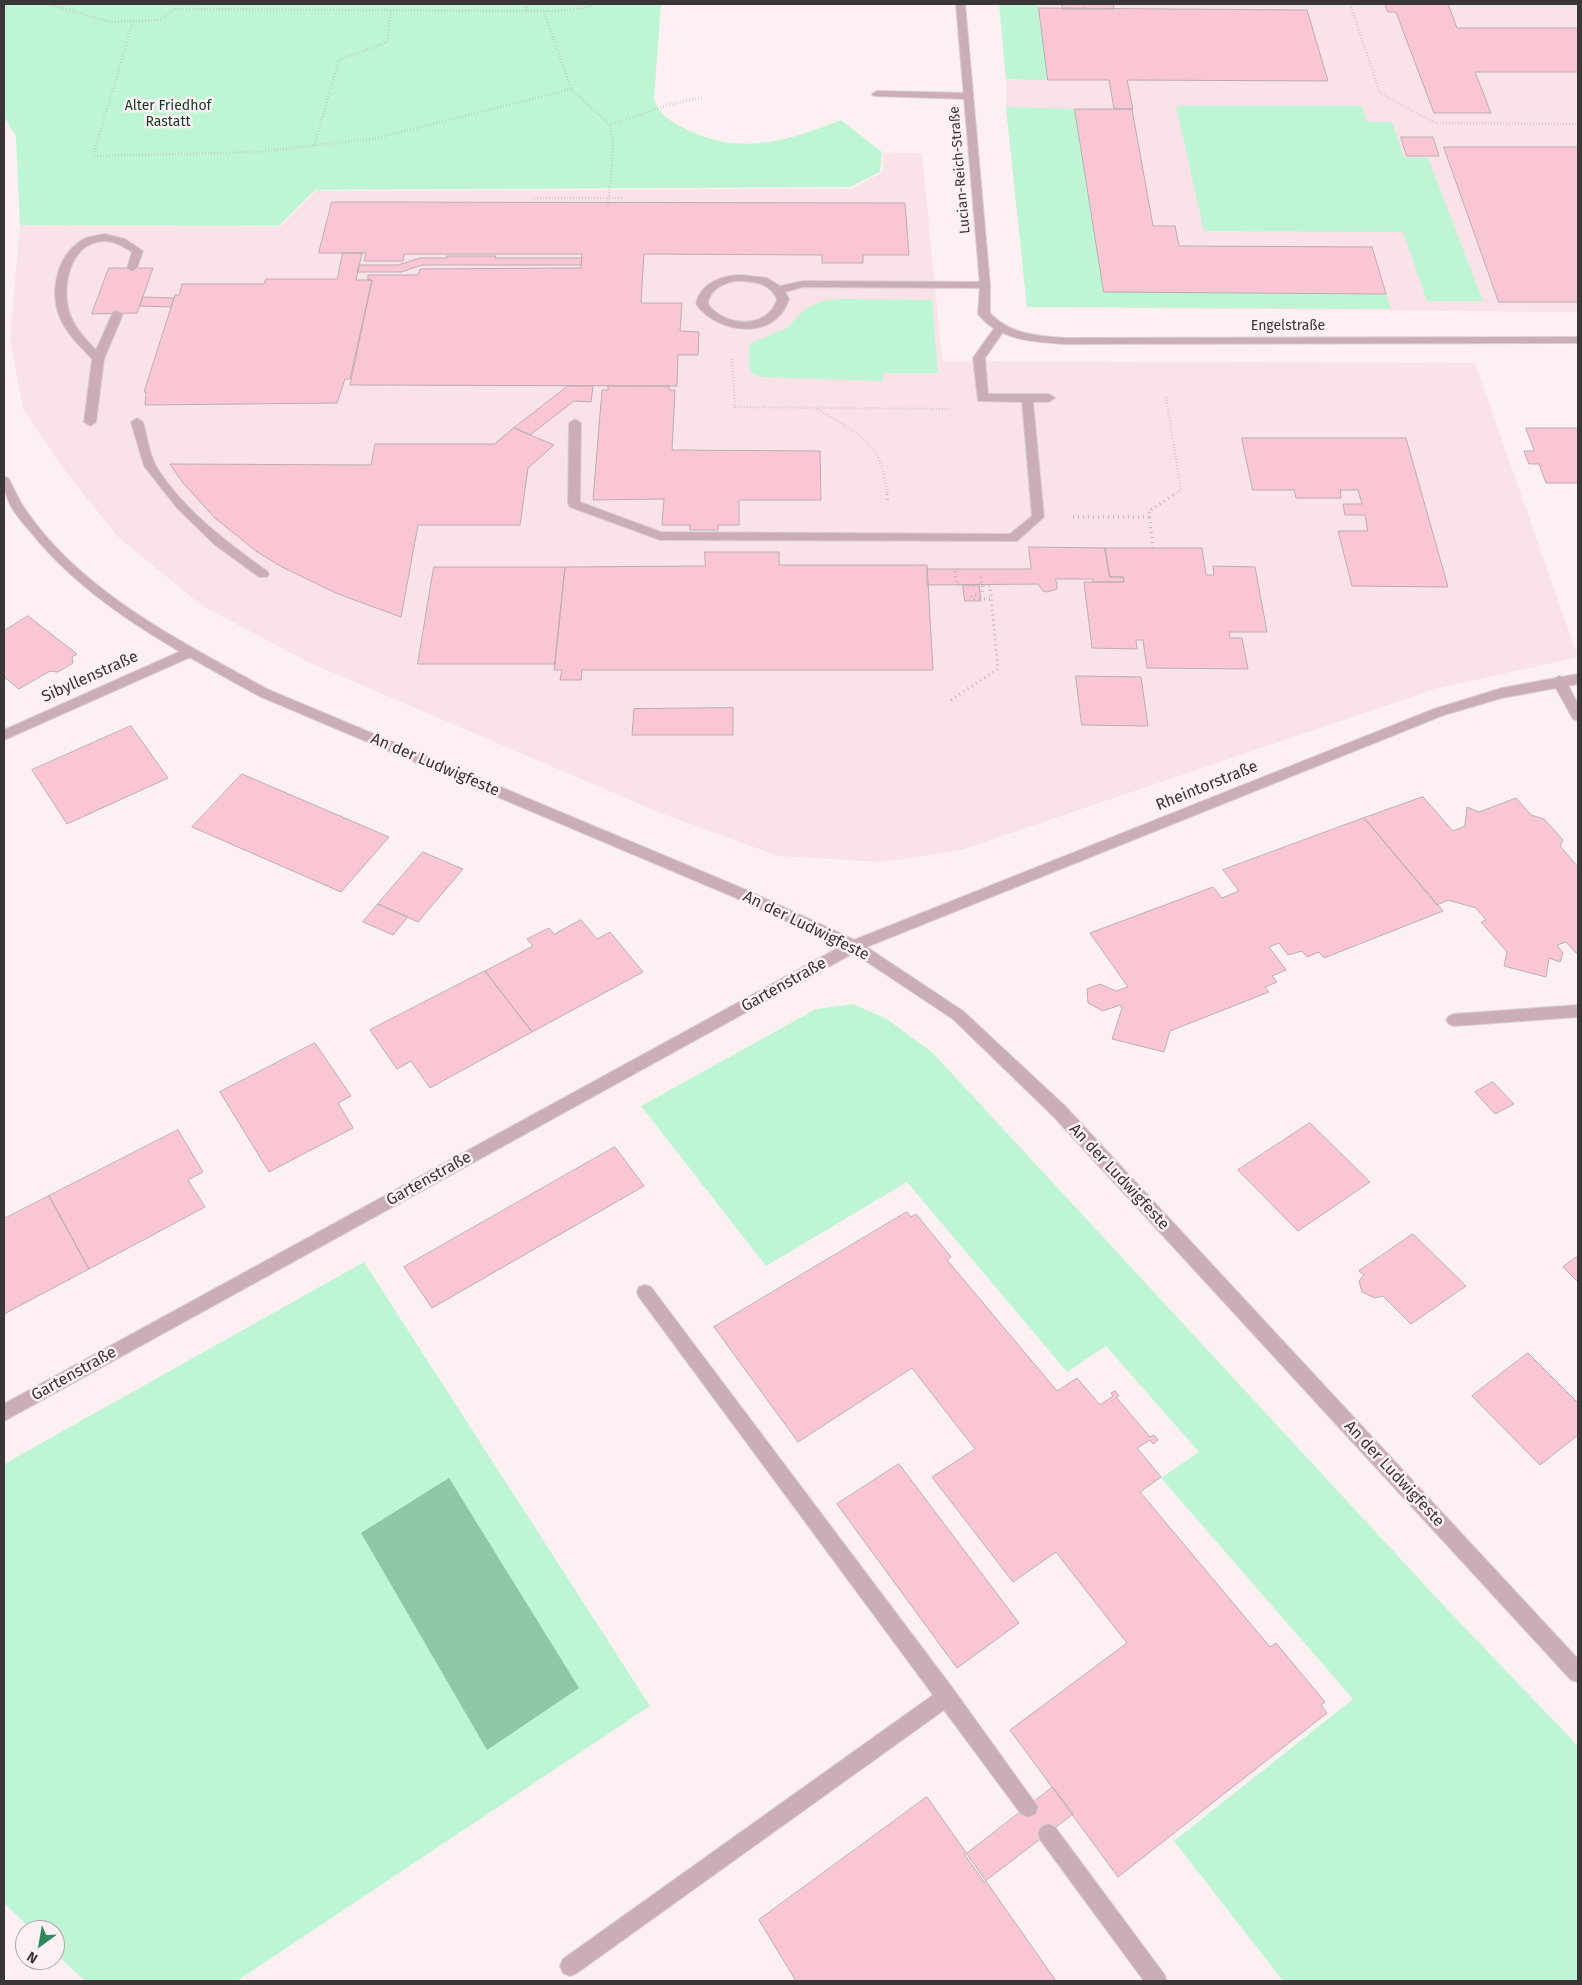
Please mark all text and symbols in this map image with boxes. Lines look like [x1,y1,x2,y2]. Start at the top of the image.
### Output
park label: Alter Friedhof Rastatt [125,98,211,130]
street label: Lucian-Reich-Straße [946,106,974,234]
street label: Engelstraße [1251,318,1325,334]
street label: Sibyllenstraße [39,647,141,707]
street label: An der Ludwigfeste [368,729,502,801]
street label: Rheintorstraße [1153,757,1261,815]
street label: An der Ludwigfeste [740,887,872,965]
street label: Gartenstraße [738,954,830,1016]
street label: An der Ludwigfeste [1065,1120,1173,1234]
street label: Gartenstraße [383,1148,475,1210]
street label: Gartenstraße [28,1343,120,1405]
street label: An der Ludwigfeste [1340,1417,1448,1531]
north arrow [15,1920,65,1970]
text: N [24,1948,41,1967]

